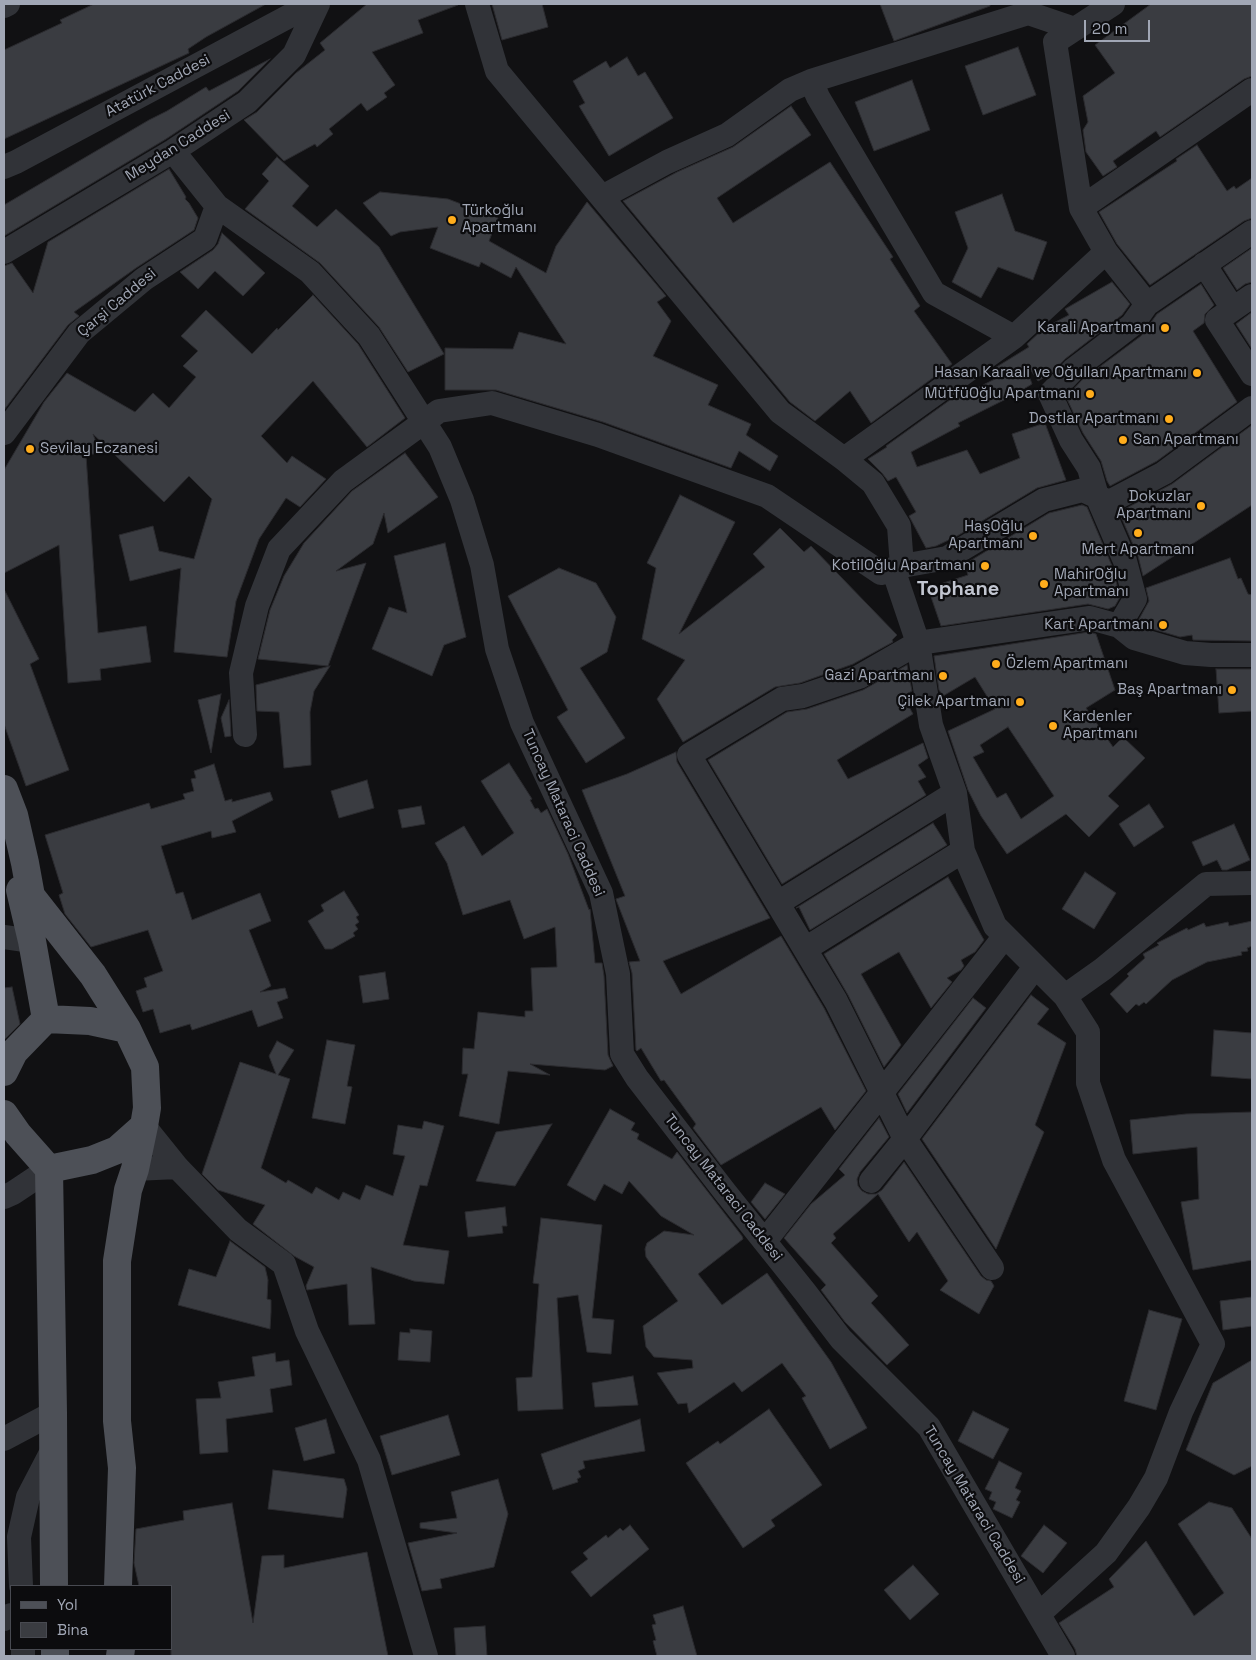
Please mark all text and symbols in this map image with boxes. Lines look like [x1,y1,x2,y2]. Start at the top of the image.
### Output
scale bar [1086,10,1152,42]
text: 20 m [1092,19,1127,38]
street label: Atatürk Caddesi [103,51,213,121]
street label: Meydan Caddesi [122,107,234,185]
place label: Türkoğlu Apartmanı [462,202,537,237]
marker: Türkoğlu Apartmanı [446,214,458,226]
street label: Çarşi Caddesi [74,265,160,341]
place label: Karali Apartmanı [1037,319,1155,337]
marker: Karali Apartmanı [1159,322,1171,334]
place label: Hasan Karaali ve Oğulları Apartmanı [934,364,1187,382]
marker: Hasan Karaali ve Oğulları Apartmanı [1191,367,1203,379]
place label: MütfüOğlu Apartmanı [925,385,1080,403]
marker: MütfüOğlu Apartmanı [1084,388,1096,400]
place label: Dostlar Apartmanı [1029,410,1159,428]
marker: Dostlar Apartmanı [1163,413,1175,425]
place label: San Apartmanı [1133,431,1239,449]
marker: San Apartmanı [1117,434,1129,446]
place label: Sevilay Eczanesi [40,440,158,458]
marker: Sevilay Eczanesi [24,443,36,455]
place label: Dokuzlar Apartmanı [1116,488,1191,523]
marker: Dokuzlar Apartmanı [1195,500,1207,512]
place label: HaşOğlu Apartmanı [948,518,1023,553]
marker: Mert Apartmanı [1132,527,1144,539]
marker: HaşOğlu Apartmanı [1027,530,1039,542]
place label: Mert Apartmanı [1082,541,1194,559]
place label: KotilOğlu Apartmanı [832,557,975,575]
marker: KotilOğlu Apartmanı [979,560,991,572]
place label: MahirOğlu Apartmanı [1054,566,1129,601]
district label: Tophane [917,578,999,602]
marker: MahirOğlu Apartmanı [1038,578,1050,590]
place label: Kart Apartmanı [1044,616,1153,634]
marker: Kart Apartmanı [1157,619,1169,631]
place label: Özlem Apartmanı [1006,655,1128,673]
marker: Özlem Apartmanı [990,658,1002,670]
place label: Gazi Apartmanı [824,667,933,685]
marker: Gazi Apartmanı [937,670,949,682]
place label: Baş Apartmanı [1117,681,1222,699]
marker: Baş Apartmanı [1226,684,1238,696]
place label: Çilek Apartmanı [898,693,1010,711]
marker: Çilek Apartmanı [1014,696,1026,708]
place label: Kardenler Apartmanı [1063,708,1138,743]
marker: Kardenler Apartmanı [1047,720,1059,732]
street label: Tuncay Mataraci Caddesi [518,727,608,899]
street label: Tuncay Mataraci Caddesi [660,1111,786,1265]
street label: Tuncay Mataraci Caddesi [920,1423,1028,1587]
legend [10,1585,172,1650]
text: Yol [57,1595,78,1614]
text: Bina [57,1620,88,1639]

